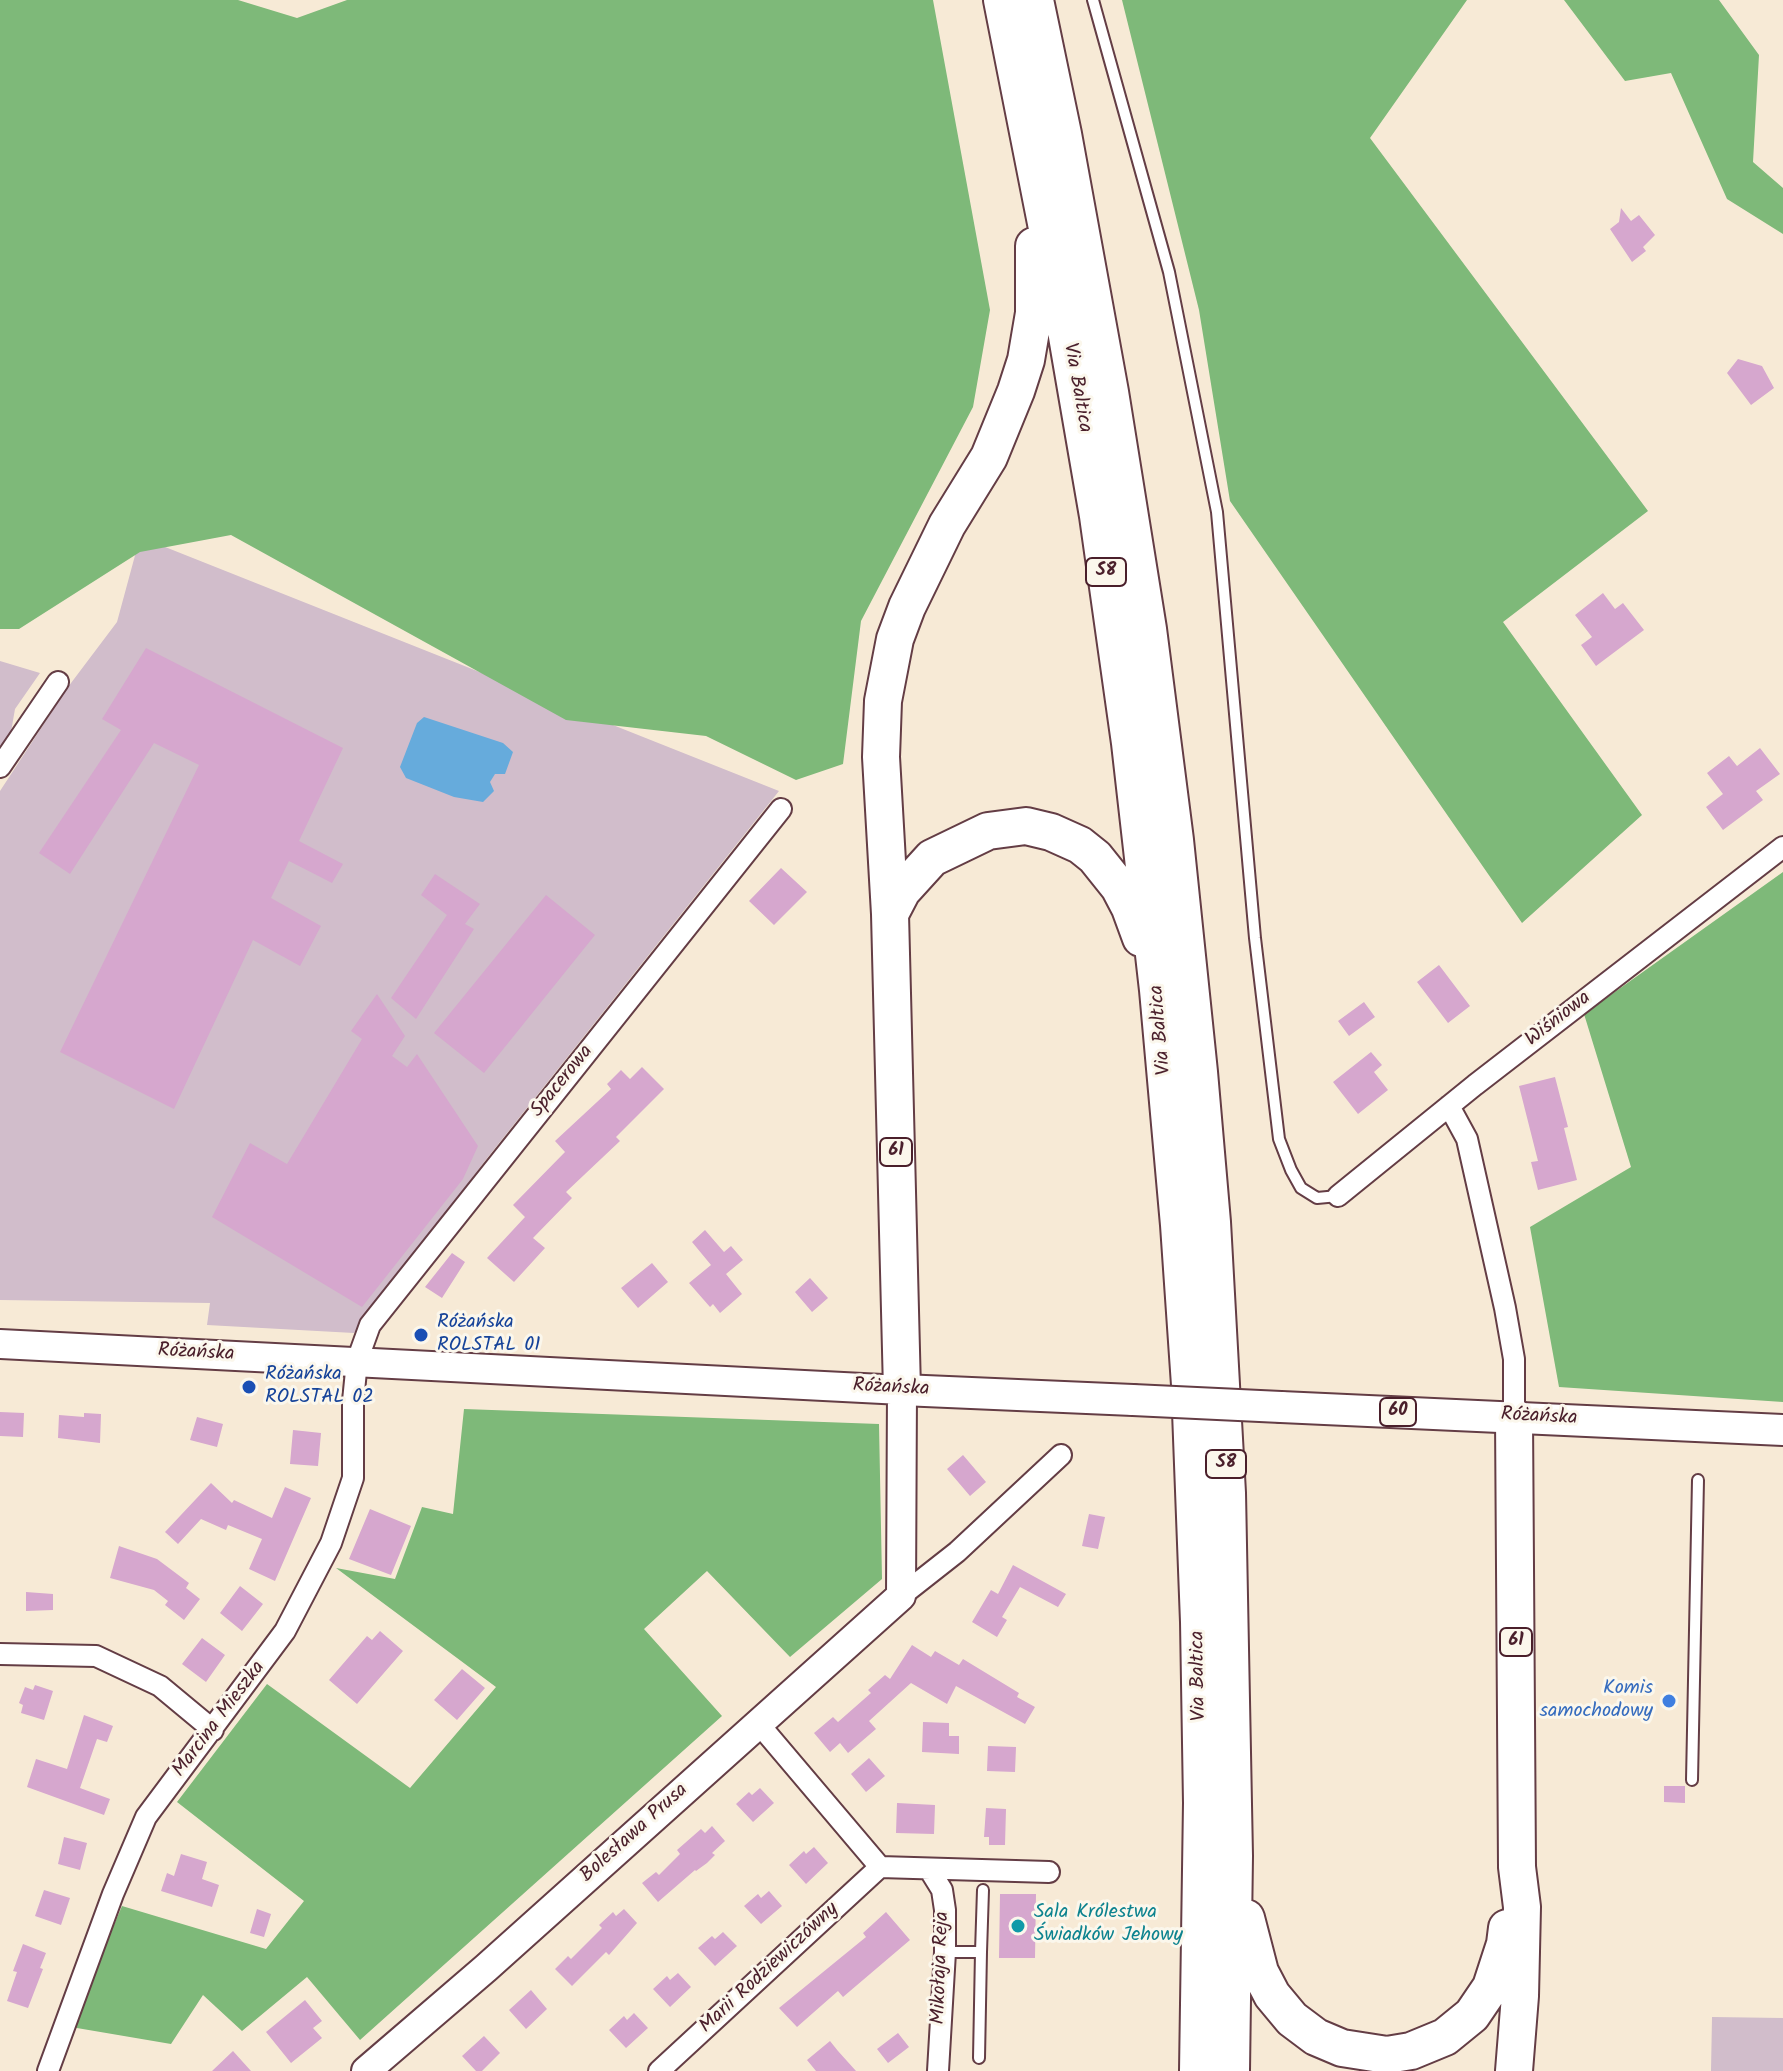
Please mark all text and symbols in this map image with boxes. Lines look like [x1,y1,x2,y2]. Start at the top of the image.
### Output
street label: Via Baltica [1056,341,1096,435]
road number: S8 [1086,558,1126,586]
street label: Via Baltica [1146,984,1178,1076]
street label: Wiśniowa [1522,987,1596,1053]
street label: Spacerowa [527,1041,599,1123]
road number: 61 [880,1138,912,1166]
place label: Różańska ROLSTAL 01 [437,1312,541,1359]
marker: Różańska ROLSTAL 01 [412,1326,430,1344]
street label: Różańska [157,1340,235,1368]
place label: Różańska ROLSTAL 02 [265,1364,374,1411]
street label: Różańska [852,1375,930,1403]
marker: Różańska ROLSTAL 02 [240,1378,258,1396]
road number: 60 [1380,1398,1416,1426]
street label: Różańska [1500,1404,1578,1432]
road number: S8 [1206,1450,1246,1478]
road number: 61 [1500,1628,1532,1656]
street label: Via Baltica [1187,1630,1213,1722]
street label: Marcina Mieszka [169,1657,271,1783]
place label: Komis samochodowy [1540,1678,1653,1725]
marker: Komis samochodowy [1660,1692,1678,1710]
street label: Bolesława Prusa [576,1779,694,1889]
street label: Marii Rodziewiczówny [696,1898,844,2040]
place label: Sala Królestwa Świadków Jehowy [1034,1902,1183,1949]
street label: Mikołaja Reja [928,1911,956,2025]
marker: Sala Królestwa Świadków Jehowy [1009,1917,1027,1935]

